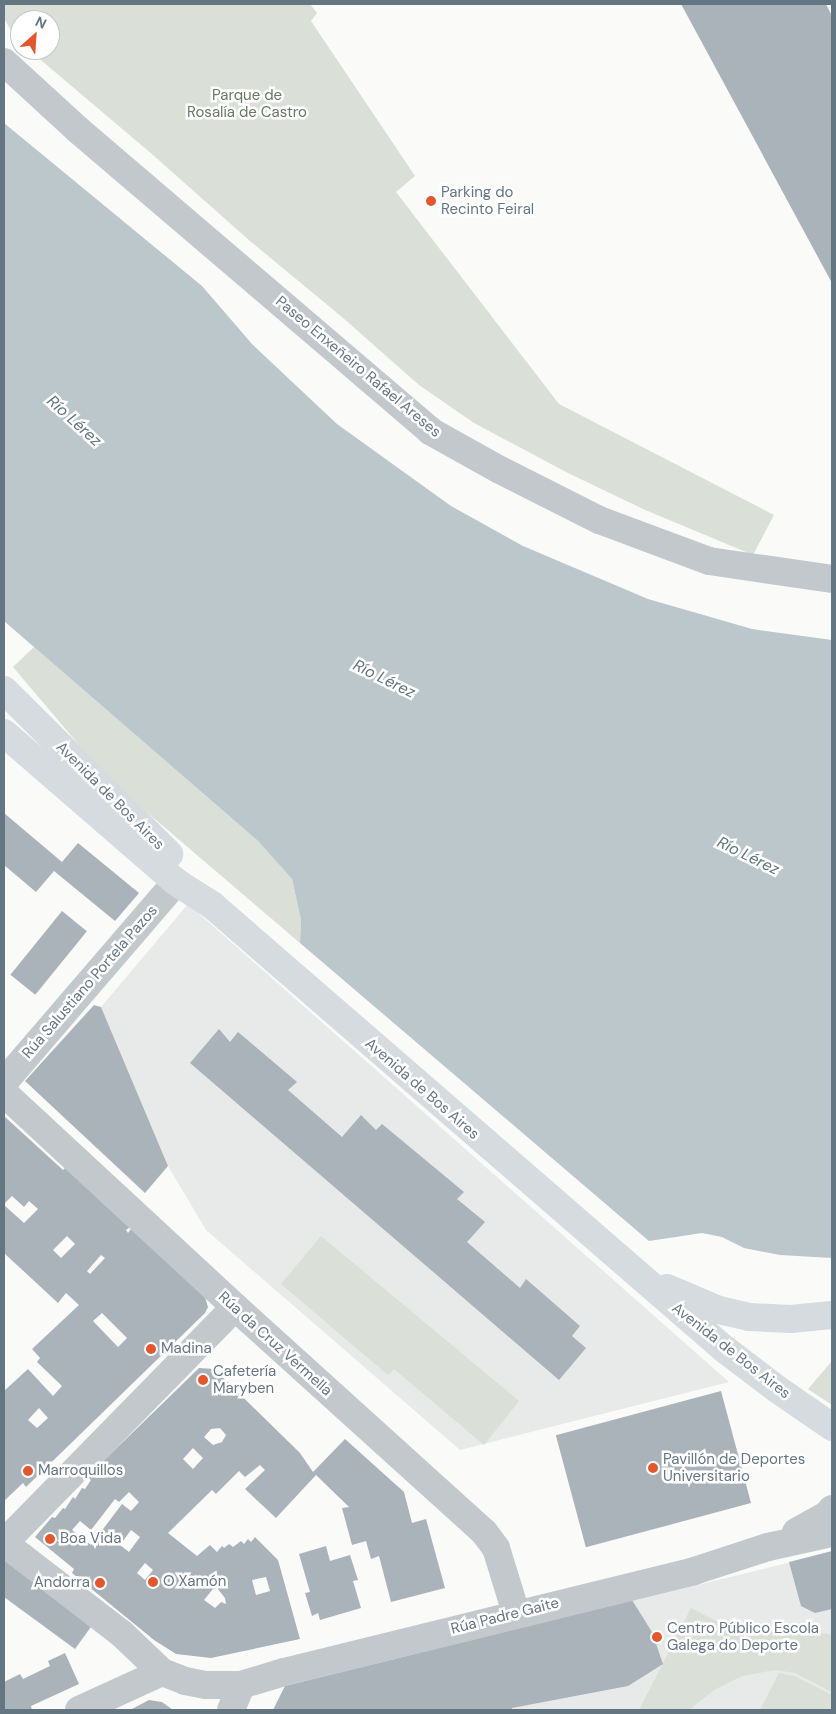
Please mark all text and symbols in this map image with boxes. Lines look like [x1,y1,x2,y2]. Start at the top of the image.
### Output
north arrow [10,10,60,60]
text: N [33,12,50,33]
park label: Parque de Rosalía de Castro [187,86,307,121]
place label: Parking do Recinto Feiral [441,183,534,218]
marker: Parking do Recinto Feiral [425,195,437,207]
street label: Paseo Enxeñeiro Rafael Areses [272,293,444,441]
water label: Río Lérez [43,392,105,450]
water label: Río Lérez [350,656,418,702]
street label: Avenida de Bos Aires [52,738,168,854]
water label: Río Lérez [714,833,782,879]
street label: Rúa Salustiano Portela Pazos [19,902,161,1062]
street label: Avenida de Bos Aires [361,1035,483,1143]
street label: Rúa da Cruz Vermella [214,1288,336,1400]
street label: Avenida de Bos Aires [668,1299,794,1403]
place label: Madina [161,1340,212,1358]
marker: Madina [145,1343,157,1355]
place label: Cafetería Maryben [213,1362,276,1397]
marker: Cafetería Maryben [197,1374,209,1386]
place label: Pavillón de Deportes Universitario [663,1450,805,1485]
place label: Marroquillos [38,1462,123,1480]
marker: Pavillón de Deportes Universitario [647,1462,659,1474]
marker: Marroquillos [22,1465,34,1477]
place label: Boa Vida [60,1530,121,1548]
marker: Boa Vida [44,1533,56,1545]
place label: O Xamón [163,1573,226,1591]
place label: Andorra [34,1574,90,1592]
marker: O Xamón [147,1576,159,1588]
marker: Andorra [94,1577,106,1589]
street label: Rúa Padre Gaite [449,1594,561,1638]
place label: Centro Público Escola Galega do Deporte [667,1619,819,1654]
marker: Centro Público Escola Galega do Deporte [651,1631,663,1643]

